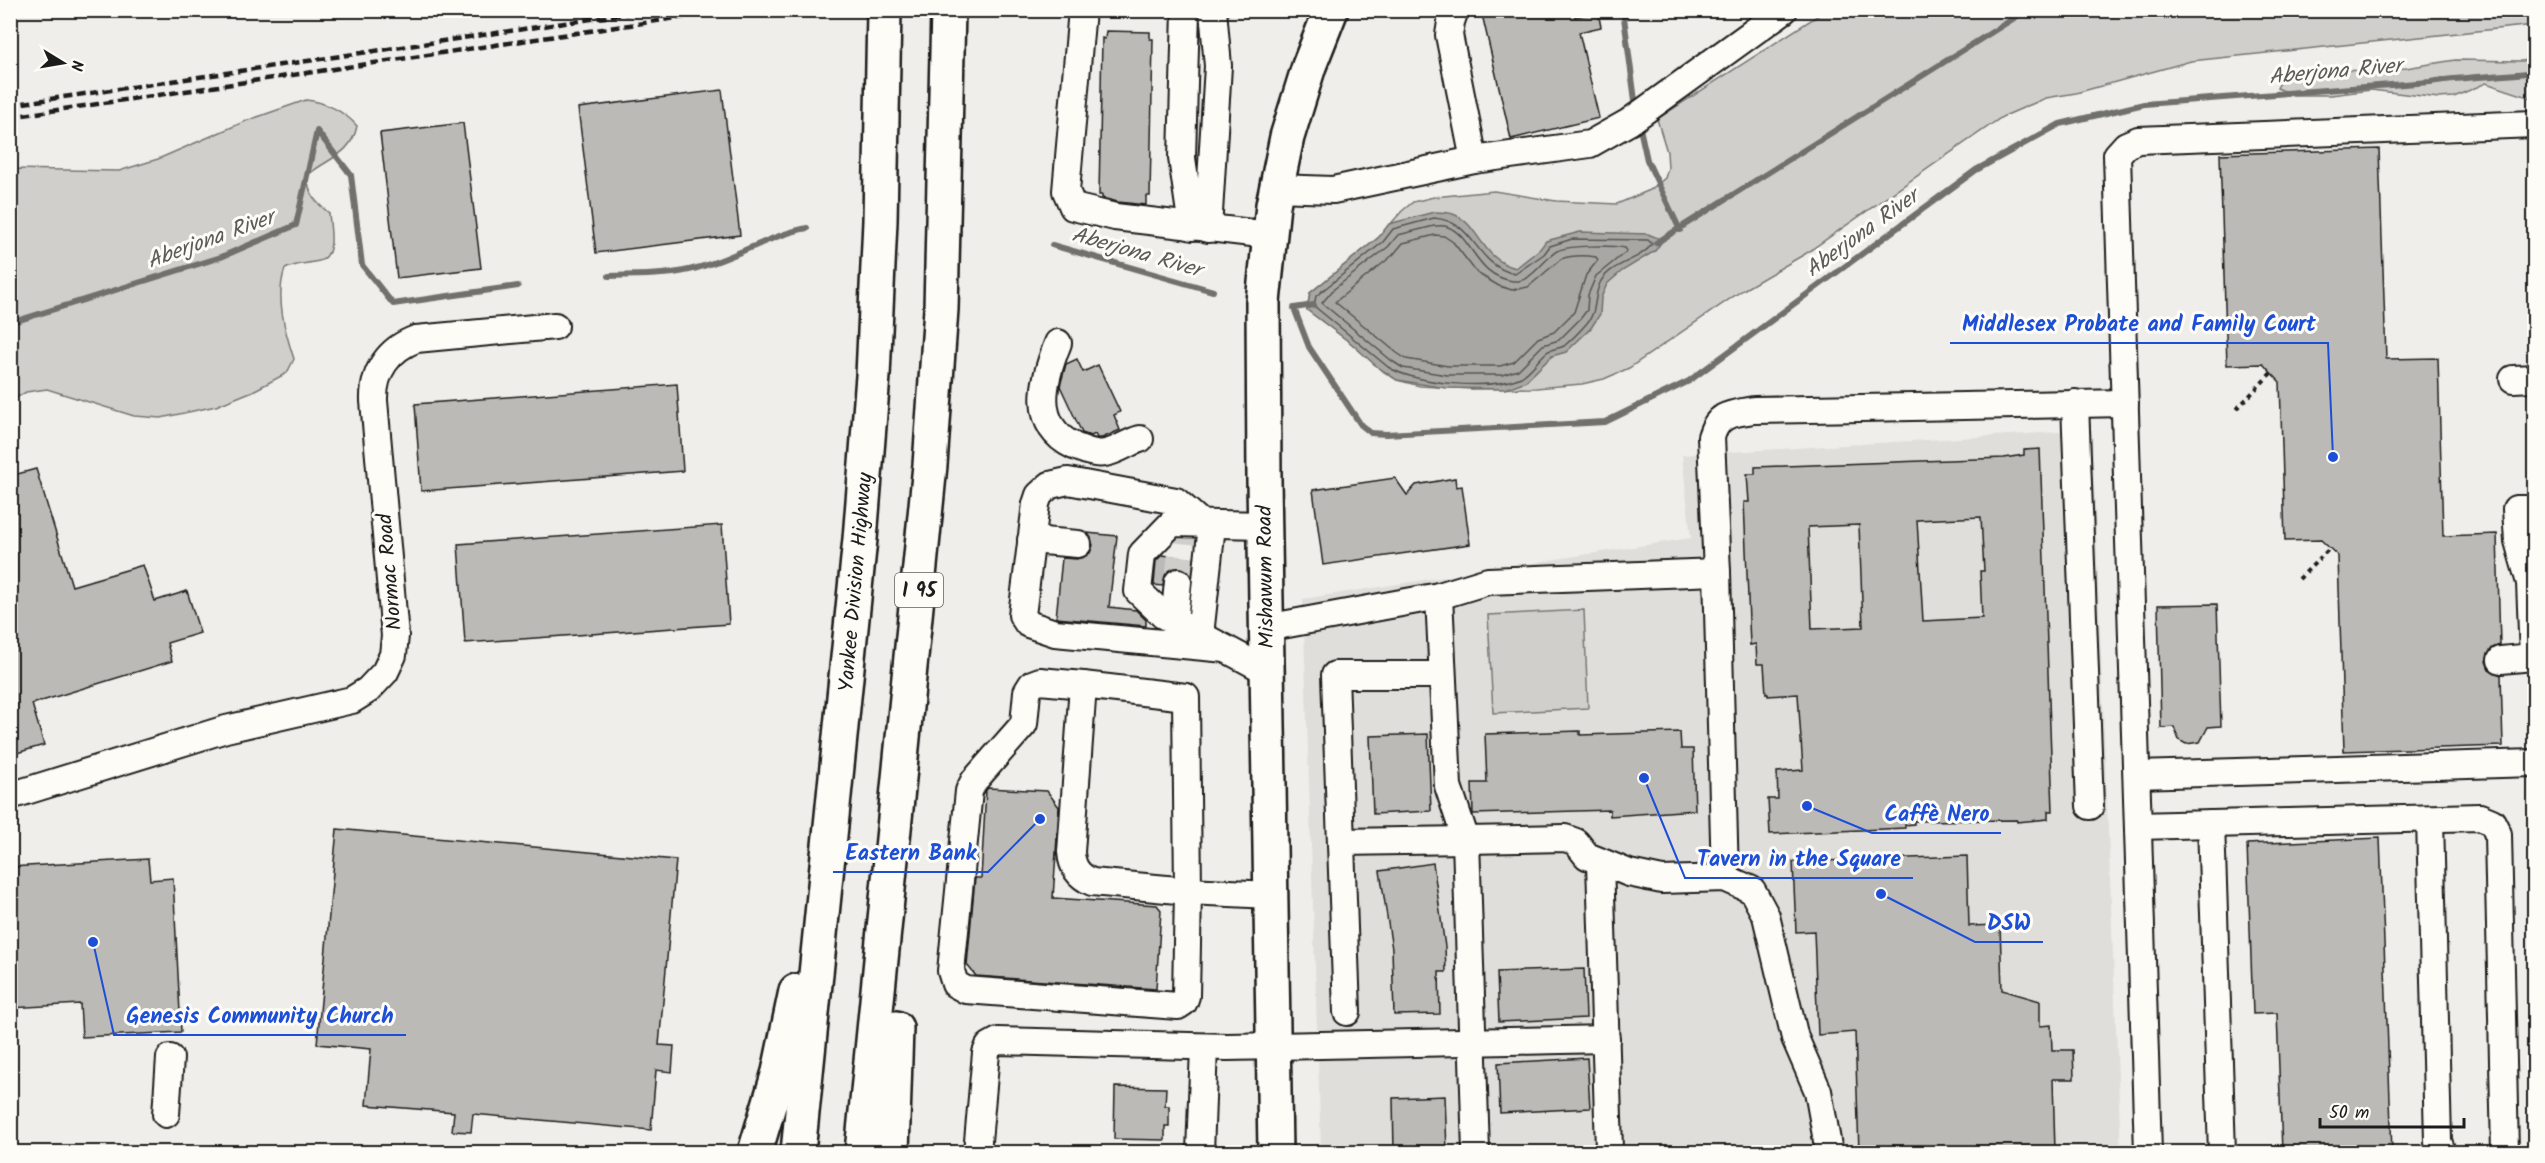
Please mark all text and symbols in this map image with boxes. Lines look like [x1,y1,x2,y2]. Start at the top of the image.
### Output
north arrow [33,33,93,93]
water label: Aberjona River [2267,49,2408,96]
text: N [63,58,89,73]
water label: Aberjona River [1798,178,1930,287]
water label: Aberjona River [142,200,284,280]
water label: Aberjona River [1068,218,1210,290]
callout: Middlesex Probate and Family Court [1950,303,2328,343]
text: Middlesex Probate and Family Court [1962,308,2317,343]
street label: Yankee Division Highway [830,471,883,693]
street label: Mishawum Road [1249,505,1284,649]
street label: Normac Road [369,512,412,632]
road number: I 95 [895,573,943,607]
callout: Caffè Nero [1872,793,2001,833]
text: Caffè Nero [1884,798,1990,833]
callout: Eastern Bank [833,832,988,872]
text: Eastern Bank [846,837,978,872]
callout: Tavern in the Square [1685,838,1913,878]
text: Tavern in the Square [1697,843,1901,878]
callout: DSW [1975,902,2043,942]
text: DSW [1987,907,2031,942]
callout: Genesis Community Church [114,995,406,1035]
text: Genesis Community Church [126,1000,394,1035]
scale bar [2320,1091,2464,1129]
text: 50 m [2329,1099,2369,1128]

